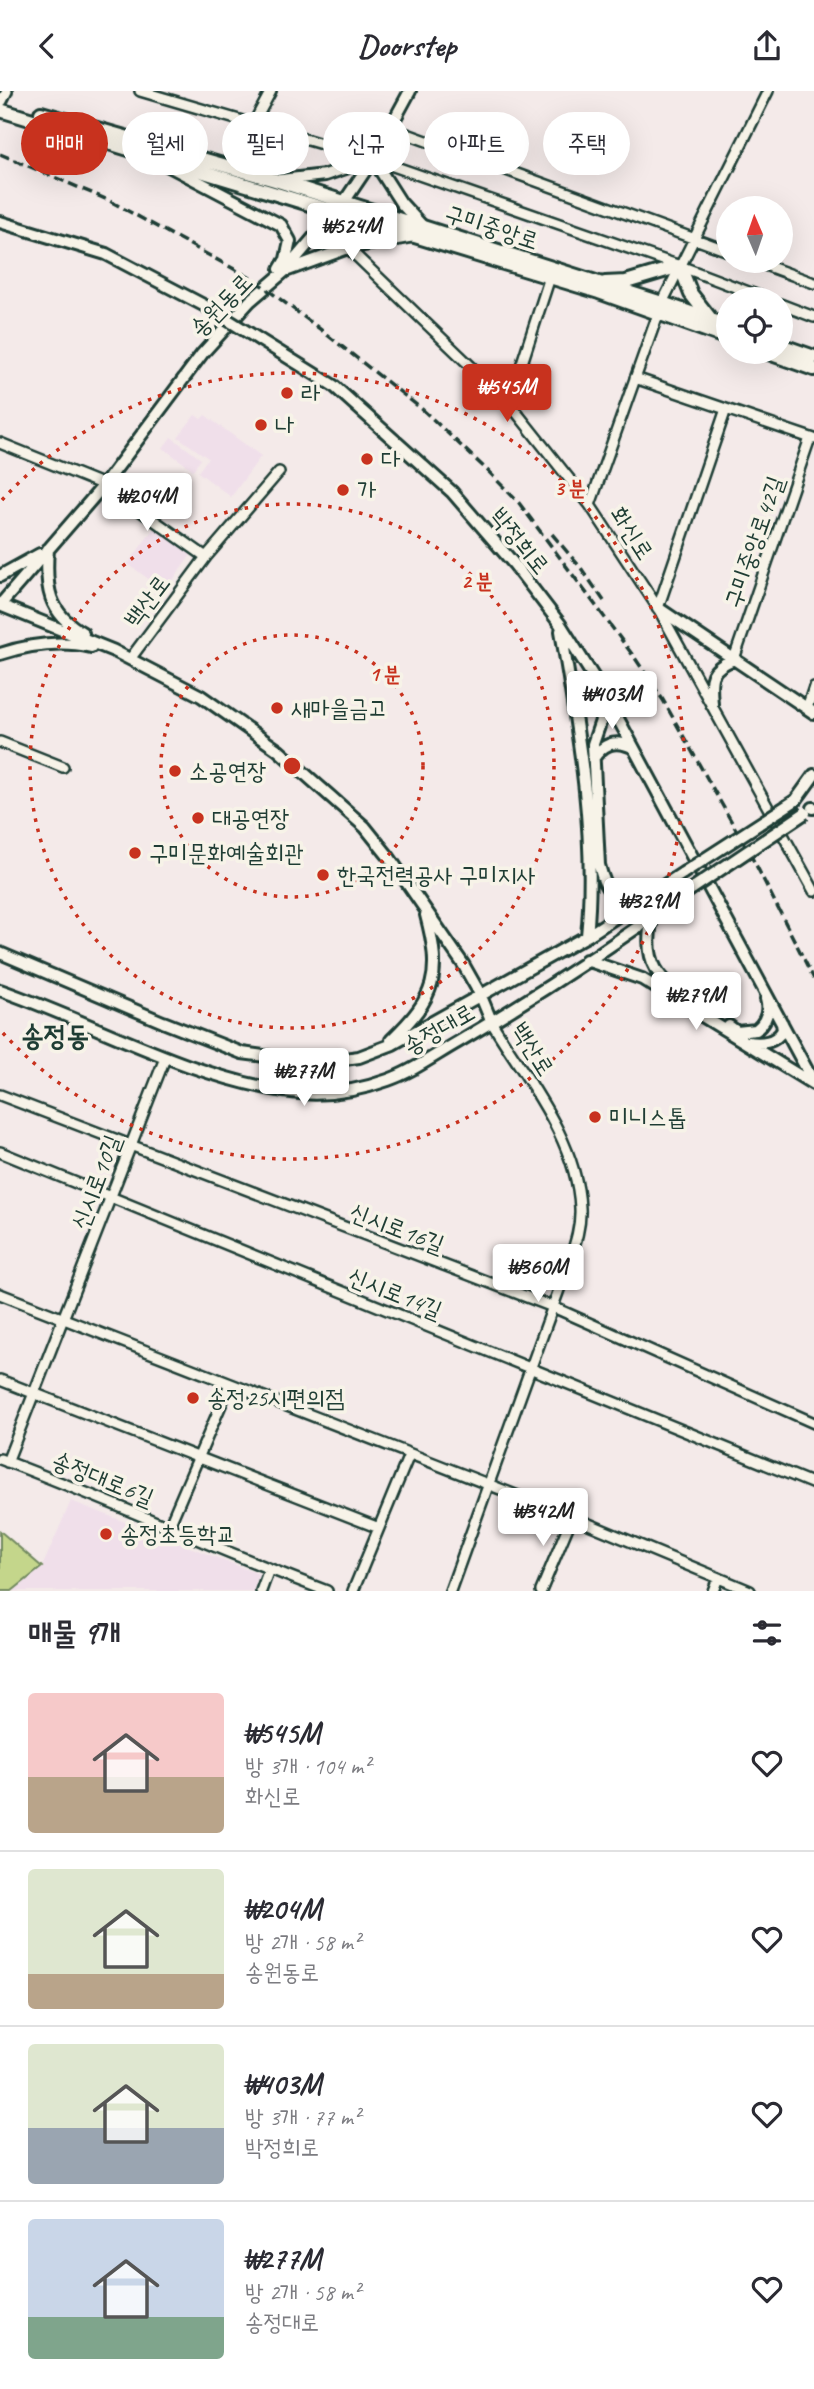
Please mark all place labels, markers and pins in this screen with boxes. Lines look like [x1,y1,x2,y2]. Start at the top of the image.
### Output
pin: ₩524M [303,204,401,263]
pin: ₩545M [458,365,556,424]
place label: 라 [301,378,320,408]
marker: 라 [279,385,295,401]
place label: 나 [275,410,294,440]
marker: 나 [253,417,269,433]
place label: 다 [381,444,401,474]
marker: 다 [359,451,375,467]
pin: ₩204M [98,473,196,533]
place label: 가 [357,475,376,505]
marker: 가 [335,482,351,498]
pin: ₩403M [563,671,661,731]
place label: 새마을금고 [291,693,388,723]
marker: 새마을금고 [269,700,285,716]
centre of rings [280,754,304,778]
place label: 소공연장 [189,756,266,786]
marker: 소공연장 [167,763,183,779]
place label: 대공연장 [212,803,289,833]
marker: 대공연장 [190,810,206,826]
place label: 구미문화예술회관 [149,838,304,868]
marker: 구미문화예술회관 [127,845,143,861]
place label: 한국전력공사 구미지사 [337,860,536,890]
marker: 한국전력공사 구미지사 [315,867,331,883]
pin: ₩329M [600,879,698,938]
pin: ₩279M [647,972,745,1032]
pin: ₩277M [255,1049,353,1108]
place label: 미니스톱 [609,1102,686,1132]
marker: 미니스톱 [587,1109,603,1125]
pin: ₩360M [489,1245,587,1304]
place label: 송정25시편의점 [207,1383,344,1413]
marker: 송정25시편의점 [185,1390,201,1406]
pin: ₩342M [494,1489,592,1548]
place label: 송정초등학교 [120,1519,236,1549]
marker: 송정초등학교 [98,1526,114,1542]

